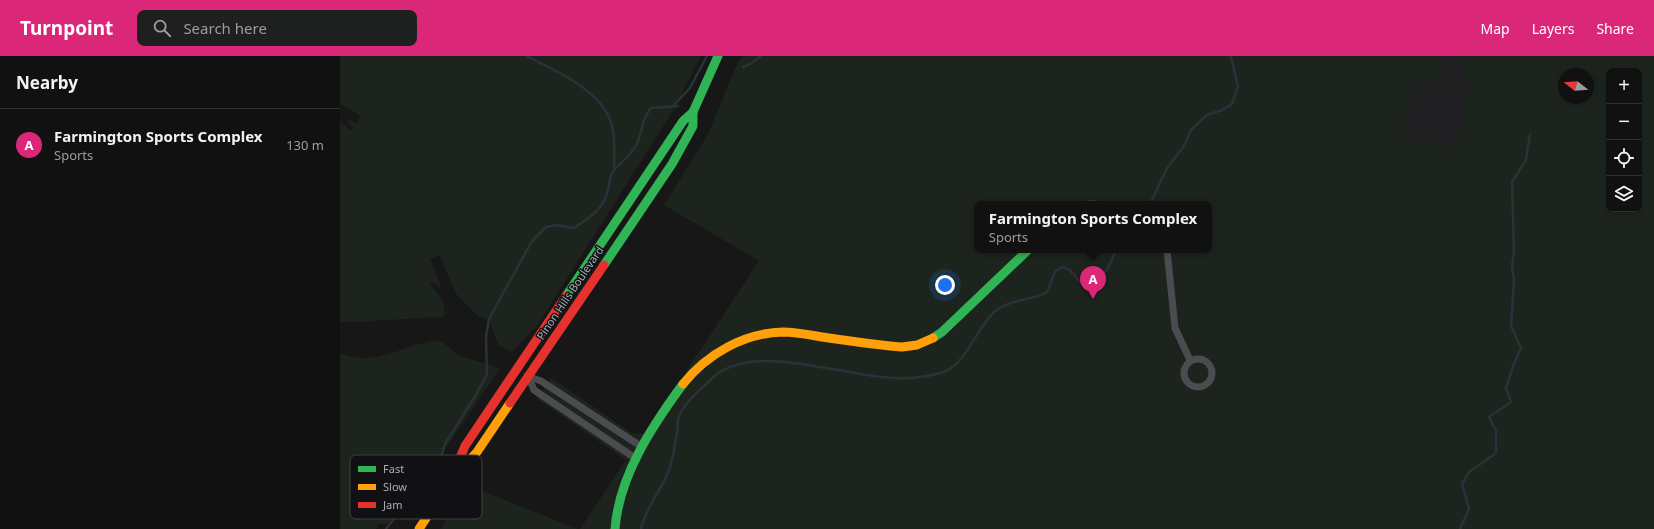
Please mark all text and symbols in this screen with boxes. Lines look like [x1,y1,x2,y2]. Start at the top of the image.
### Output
search box [137,10,417,46]
text: Turnpoint [20,15,113,41]
icon: search [151,17,173,39]
text: Search here [183,18,267,38]
text: Map [1481,19,1510,38]
text: Layers [1532,19,1574,38]
text: Share [1596,19,1634,38]
north arrow [1558,68,1594,104]
map controls [1606,68,1642,212]
button: + [1606,68,1642,104]
text: Nearby [16,71,78,94]
button: − [1606,104,1642,140]
text: Farmington Sports Complex [54,126,262,146]
text: A [25,136,34,154]
text: 130 m [286,136,324,154]
button: locate [1606,140,1642,176]
text: Sports [54,146,93,164]
button: layers [1606,176,1642,212]
popup [974,201,1212,253]
text: Farmington Sports Complex [989,208,1197,228]
text: Sports [989,228,1028,246]
street label: Pinon Hills Boulevard [533,243,606,342]
pin: A [1080,266,1106,299]
your location [935,275,955,295]
legend [350,455,482,519]
text: Fast [383,461,404,476]
text: Slow [383,479,407,494]
text: Jam [382,497,402,512]

